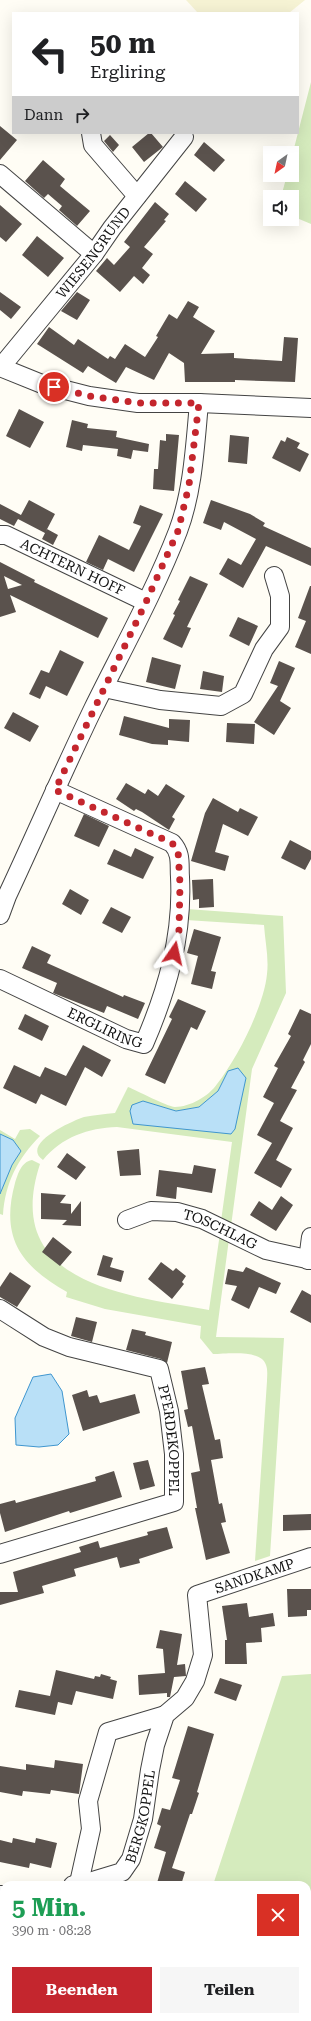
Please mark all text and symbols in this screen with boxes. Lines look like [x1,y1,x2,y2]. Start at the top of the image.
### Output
text: 50 m [90,27,155,60]
icon: left [24,28,76,80]
text: Ergliring [90,61,165,82]
icon: right [71,104,93,126]
text: Dann [24,106,63,124]
north arrow [263,146,299,182]
map controls [263,146,299,226]
button: sound [263,190,299,226]
street label: WIESENGRUND [53,204,134,301]
pin [37,370,71,404]
icon: arrive [43,376,65,398]
street label: ACHTERN HOFF [18,535,127,599]
position arrow [153,932,195,974]
street label: ERGLIRING [65,1004,144,1051]
street label: TOSCHLAG [181,1206,260,1253]
street label: PFERDEKOPPEL [155,1383,182,1496]
street label: SANDKAMP [213,1555,296,1597]
street label: BERGKOPPEL [122,1769,158,1865]
text: 5 Min. [12,1894,86,1922]
button: close [257,1894,299,1936]
text: 390 m · 08:28 [12,1923,91,1938]
button: Beenden [12,1967,152,2013]
button: Teilen [160,1967,299,2013]

